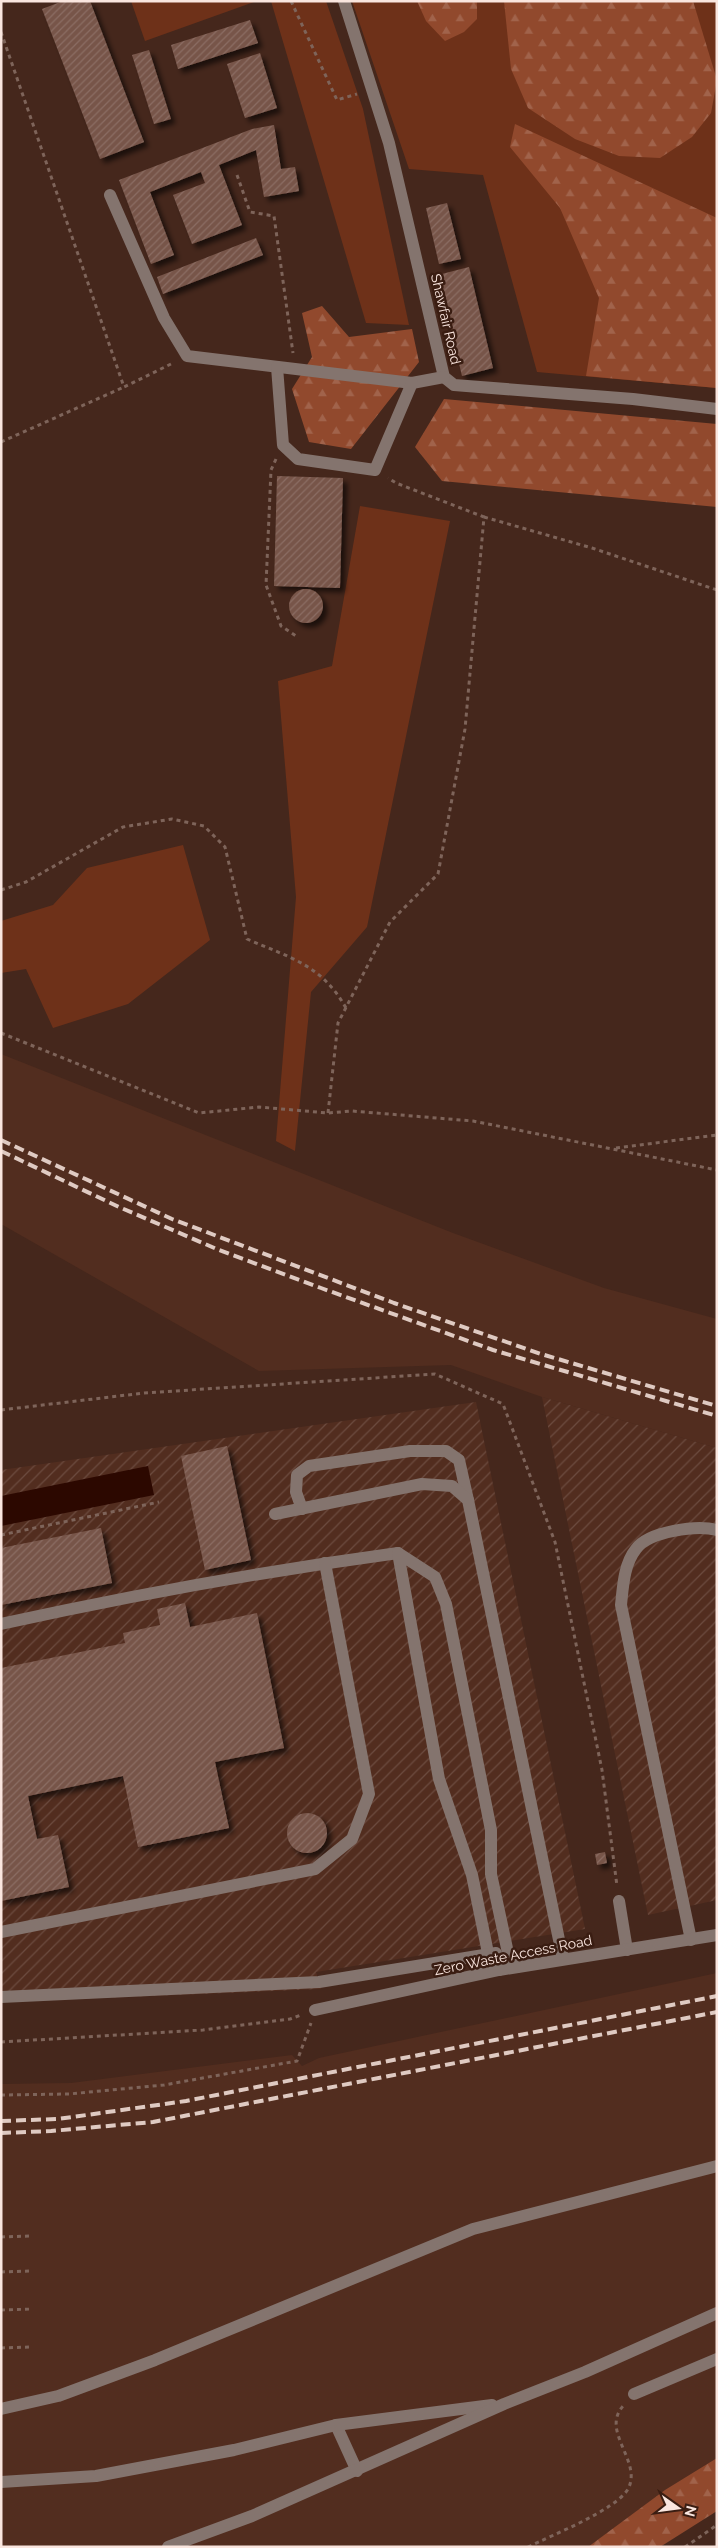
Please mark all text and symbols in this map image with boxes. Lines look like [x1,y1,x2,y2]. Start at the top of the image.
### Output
street label: Shawfair Road [428,272,464,366]
street label: Zero Waste Access Road [433,1932,593,1978]
north arrow [653,2483,703,2533]
text: N [682,2504,700,2518]

